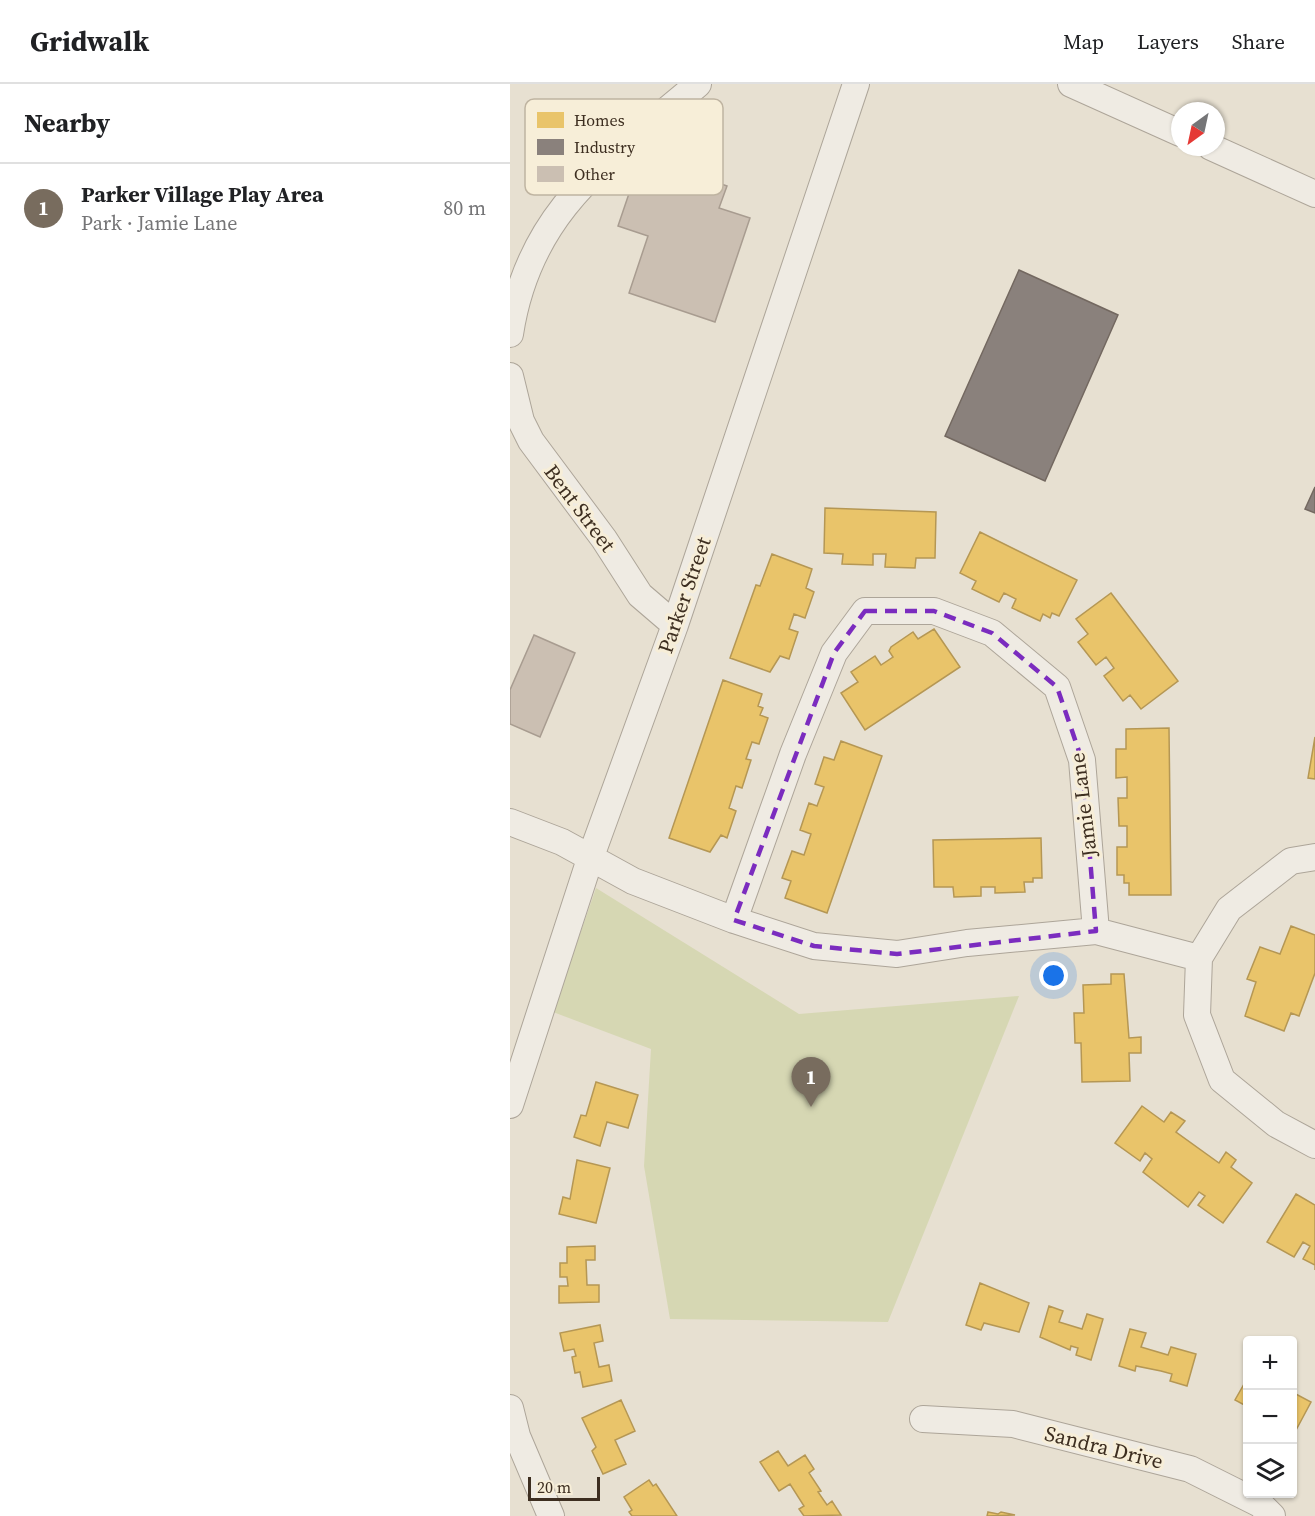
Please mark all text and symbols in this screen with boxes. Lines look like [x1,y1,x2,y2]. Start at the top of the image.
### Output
text: Gridwalk [30,22,149,60]
text: Map [1063,27,1104,56]
text: Layers [1137,27,1199,56]
text: Share [1232,27,1285,56]
legend [525,99,723,195]
north arrow [1171,102,1225,156]
text: Nearby [24,105,110,141]
text: Homes [574,109,625,131]
text: Industry [574,136,636,158]
text: Other [574,163,615,185]
text: Parker Village Play Area [81,179,324,209]
text: 1 [38,194,49,222]
text: 80 m [443,194,486,222]
text: Park · Jamie Lane [81,209,238,237]
street label: Bent Street [538,458,623,558]
street label: Parker Street [651,533,718,657]
street label: Jamie Lane [1062,751,1104,860]
your location [1039,961,1068,990]
pin: 1 [792,1058,830,1107]
map controls [1243,1336,1297,1498]
button: + [1243,1336,1297,1390]
button: − [1243,1390,1297,1444]
street label: Sandra Drive [1042,1418,1166,1476]
button: layers [1243,1444,1297,1498]
scale bar [528,1474,600,1502]
text: 20 m [537,1476,571,1498]

